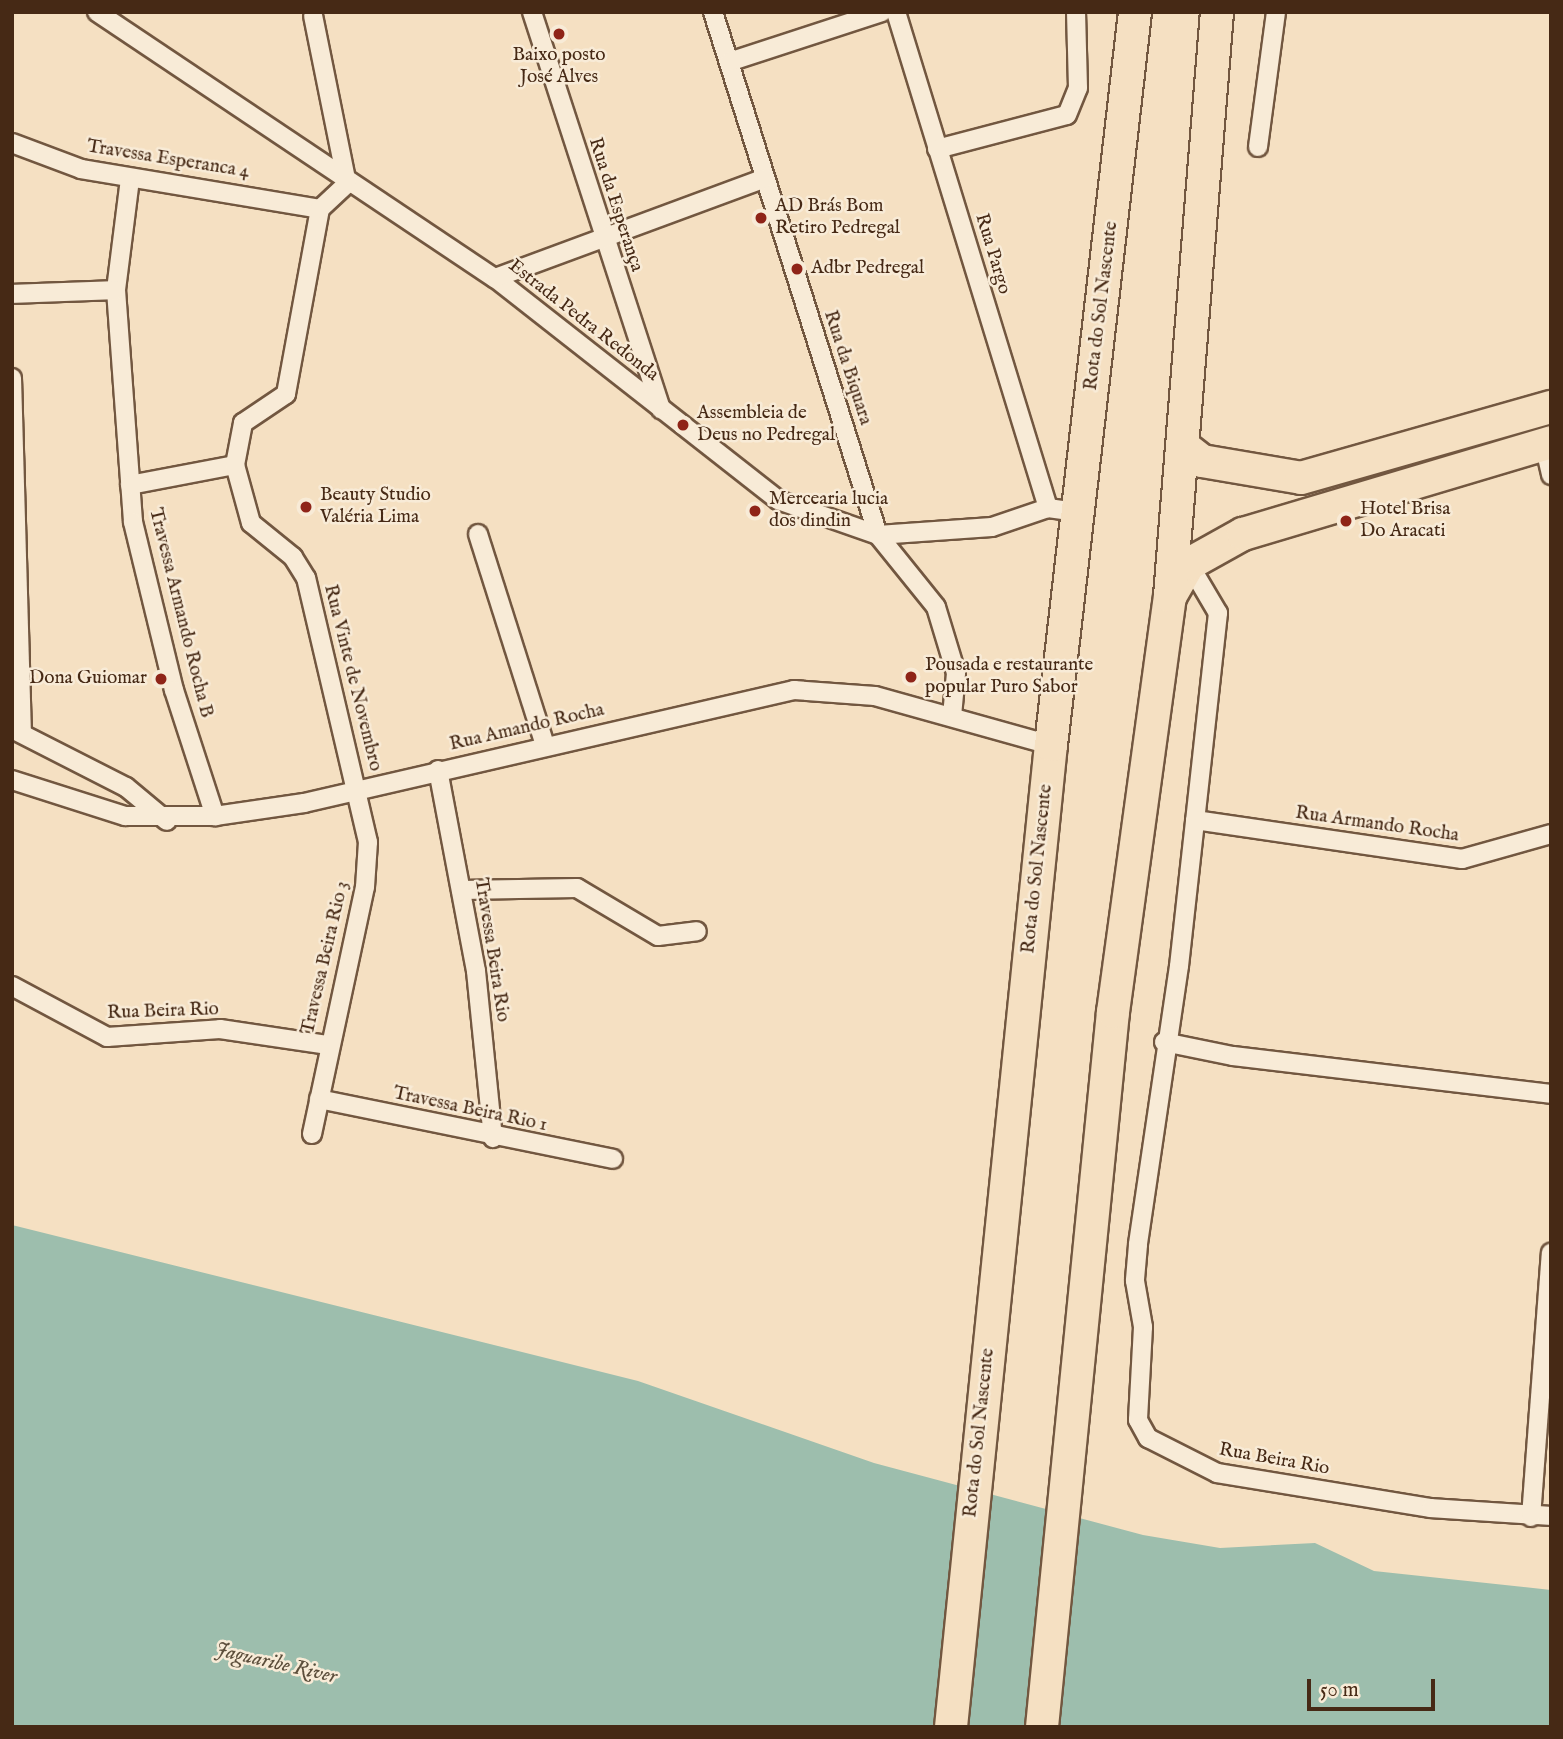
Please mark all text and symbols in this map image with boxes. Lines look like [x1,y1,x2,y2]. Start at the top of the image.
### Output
marker: Baixo posto José Alves [551,26,567,42]
place label: Baixo posto José Alves [512,45,606,89]
street label: Rua da Esperança [583,135,647,275]
street label: Travessa Esperanca 4 [85,136,251,184]
place label: AD Brás Bom Retiro Pedregal [775,196,900,240]
marker: AD Brás Bom Retiro Pedregal [753,210,769,226]
street label: Rua Pargo [969,211,1015,297]
street label: Rota do Sol Nascente [1080,220,1124,392]
street label: Estrada Pedra Redonda [503,255,663,387]
place label: Adbr Pedregal [811,258,924,280]
marker: Adbr Pedregal [789,261,805,277]
street label: Rua da Biquara [818,308,876,428]
place label: Assembleia de Deus no Pedregal [697,403,835,447]
marker: Assembleia de Deus no Pedregal [675,417,691,433]
place label: Beauty Studio Valéria Lima [320,485,431,529]
place label: Mercearia lucia dos dindin [769,489,888,533]
marker: Beauty Studio Valéria Lima [298,499,314,515]
place label: Hotel Brisa Do Aracati [1360,499,1450,543]
marker: Mercearia lucia dos dindin [747,503,763,519]
street label: Travessa Armando Rocha B [143,506,217,720]
marker: Hotel Brisa Do Aracati [1338,513,1354,529]
street label: Rua Vinte de Novembro [318,582,386,774]
place label: Pousada e restaurante popular Puro Sabor [925,655,1093,699]
place label: Dona Guiomar [29,668,147,690]
marker: Pousada e restaurante popular Puro Sabor [903,669,919,685]
marker: Dona Guiomar [153,671,169,687]
street label: Rua Amando Rocha [447,699,607,757]
street label: Rota do Sol Nascente [1018,783,1058,955]
street label: Rua Armando Rocha [1294,802,1460,848]
street label: Travessa Beira Rio [468,876,514,1024]
street label: Travessa Beira Rio 3 [297,879,355,1037]
street label: Rua Beira Rio [107,999,219,1025]
street label: Travessa Beira Rio 1 [391,1083,549,1137]
street label: Rota do Sol Nascente [960,1347,1000,1519]
street label: Rua Beira Rio [1217,1439,1331,1481]
water label: Jaguaribe River [213,1638,339,1690]
scale bar [1311,1666,1439,1710]
text: 50 m [1320,1677,1359,1704]

